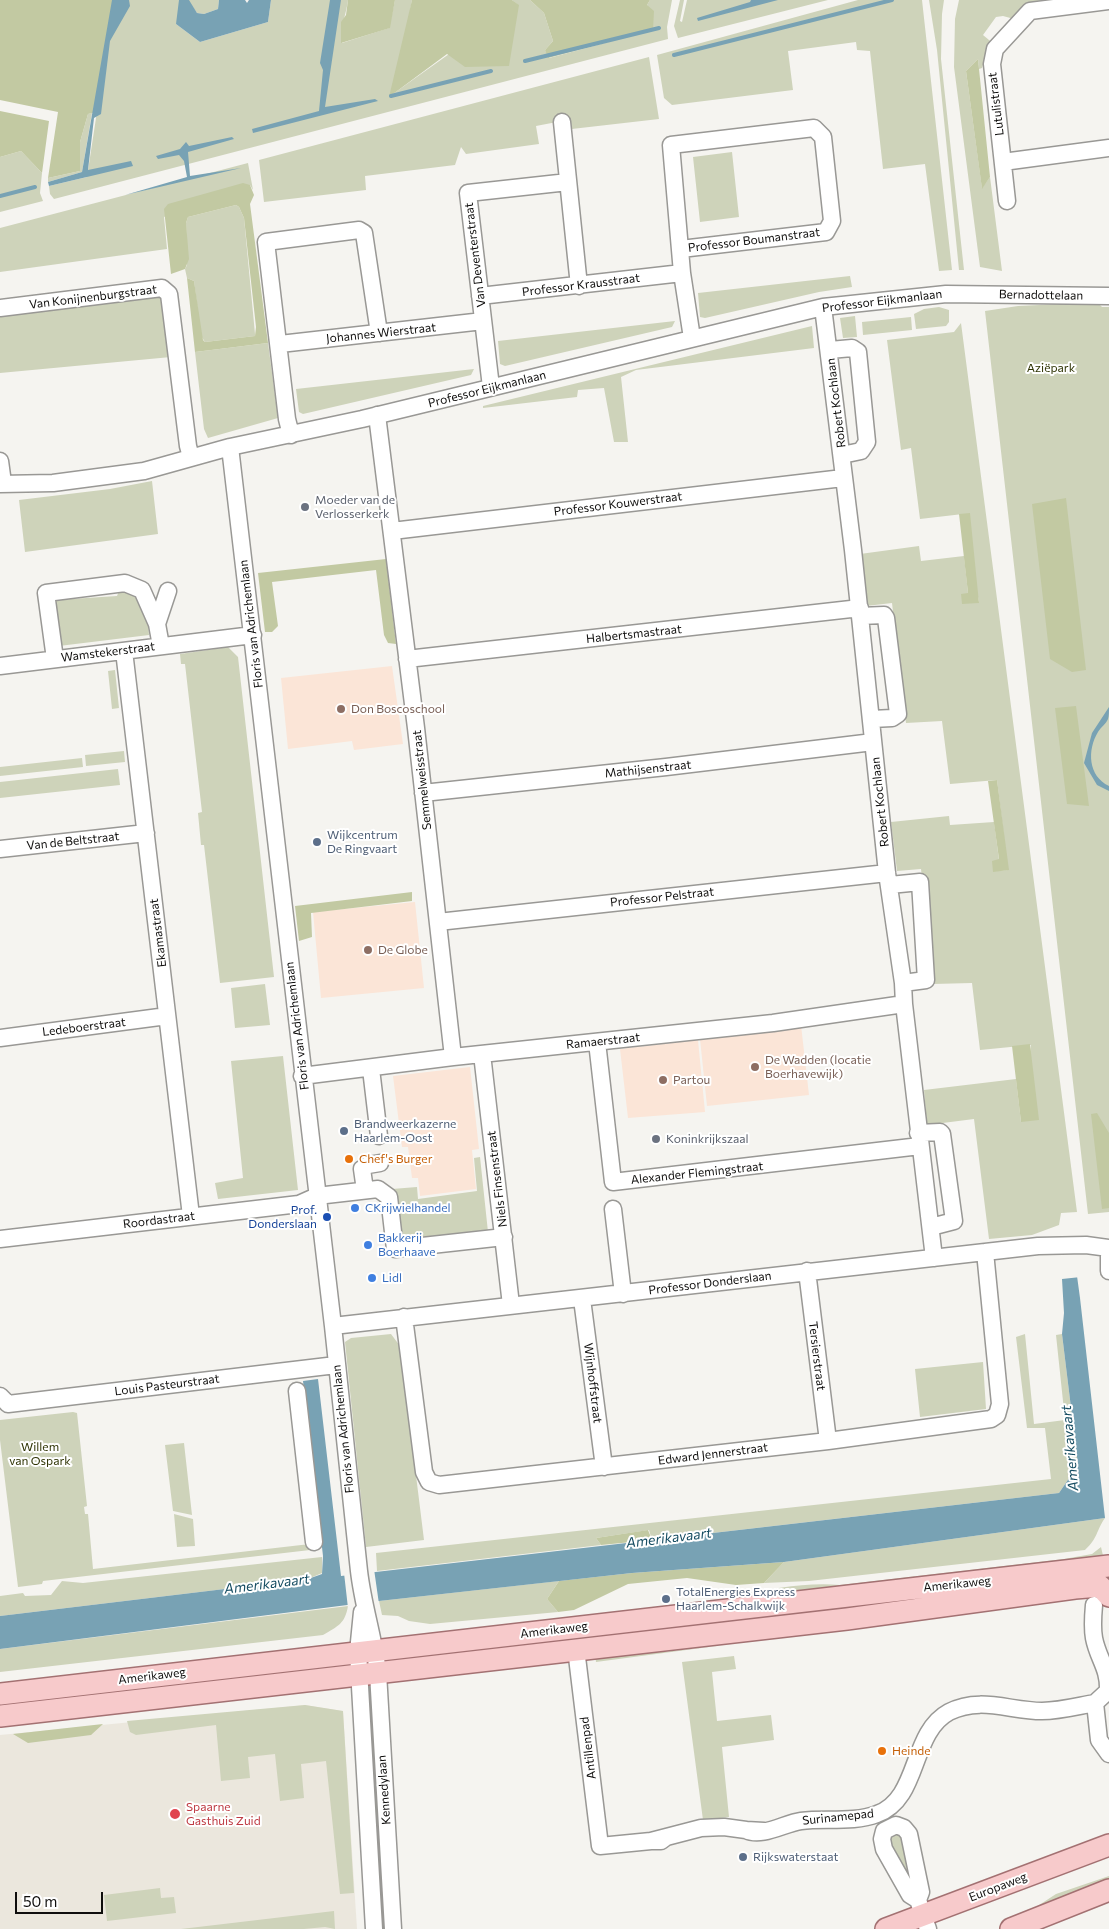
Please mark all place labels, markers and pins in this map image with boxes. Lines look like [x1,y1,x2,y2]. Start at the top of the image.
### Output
place label: Moeder van de Verlosserkerk [315,493,395,521]
marker: Moeder van de Verlosserkerk [299,501,311,513]
place label: Don Boscoschool [351,702,445,716]
marker: Don Boscoschool [335,703,347,715]
place label: Wijkcentrum De Ringvaart [327,828,398,856]
marker: Wijkcentrum De Ringvaart [311,836,323,848]
place label: De Globe [378,943,428,957]
marker: De Globe [362,944,374,956]
place label: De Wadden (locatie Boerhavewijk) [765,1053,871,1081]
marker: De Wadden (locatie Boerhavewijk) [749,1061,761,1073]
place label: Partou [673,1073,710,1087]
marker: Partou [657,1074,669,1086]
place label: Brandweerkazerne Haarlem-Oost [354,1117,456,1145]
marker: Brandweerkazerne Haarlem-Oost [338,1125,350,1137]
place label: Koninkrijkszaal [666,1132,749,1146]
marker: Koninkrijkszaal [650,1133,662,1145]
place label: Chef's Burger [359,1152,432,1166]
marker: Chef's Burger [343,1153,355,1165]
place label: CKrijwielhandel [365,1201,451,1215]
marker: CKrijwielhandel [349,1202,361,1214]
place label: Prof. Donderslaan [248,1203,317,1231]
marker: Prof. Donderslaan [321,1211,333,1223]
place label: Bakkerij Boerhaave [378,1231,436,1259]
marker: Bakkerij Boerhaave [362,1239,374,1251]
place label: Lidl [382,1271,402,1285]
marker: Lidl [366,1272,378,1284]
place label: TotalEnergies Express Haarlem-Schalkwijk [676,1585,795,1613]
marker: TotalEnergies Express Haarlem-Schalkwijk [660,1593,672,1605]
place label: Heinde [892,1744,931,1758]
marker: Heinde [876,1745,888,1757]
place label: Spaarne Gasthuis Zuid [186,1800,261,1828]
marker: Spaarne Gasthuis Zuid [168,1807,182,1821]
place label: Rijkswaterstaat [753,1850,838,1864]
marker: Rijkswaterstaat [737,1851,749,1863]

